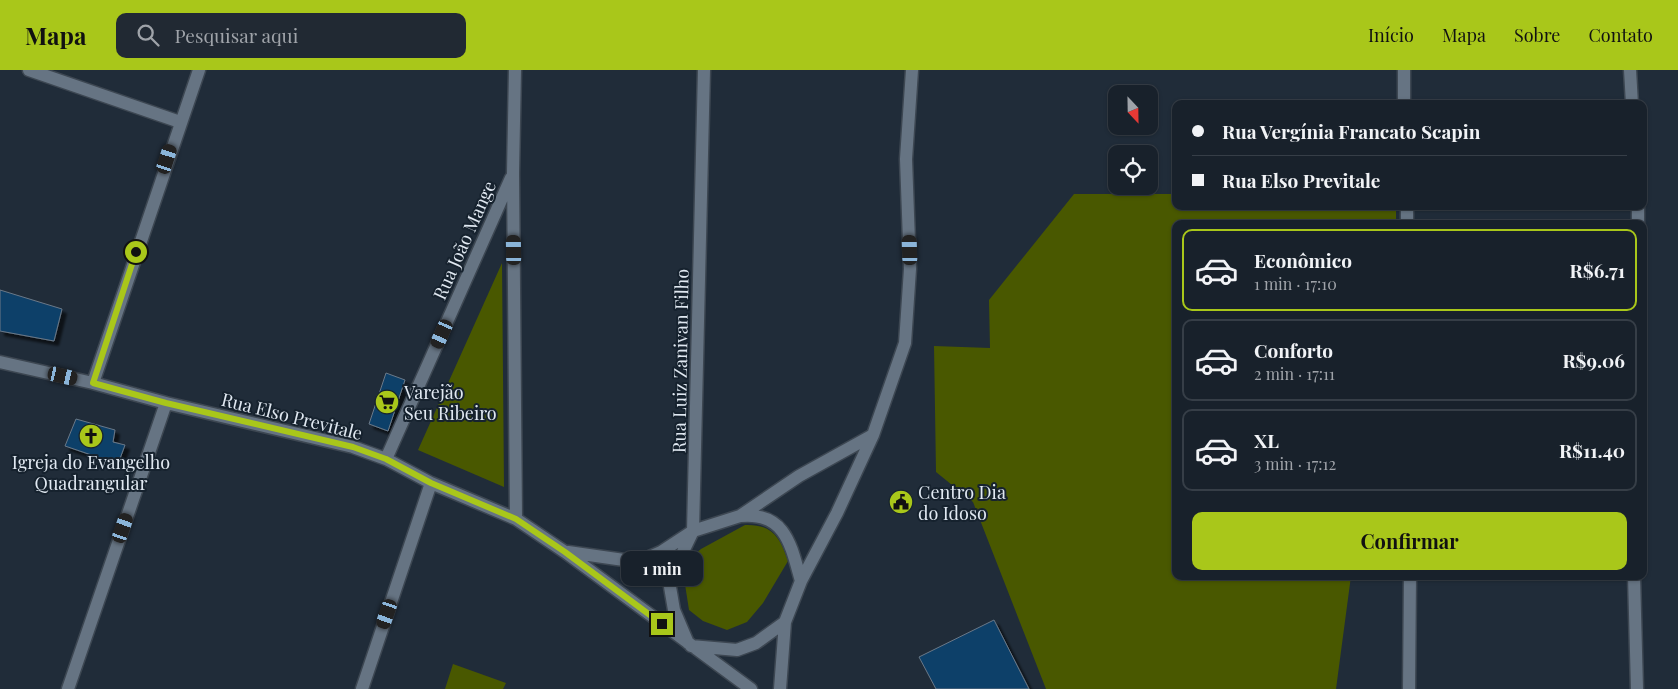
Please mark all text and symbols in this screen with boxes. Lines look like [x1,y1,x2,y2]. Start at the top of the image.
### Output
search box [116,13,466,58]
text: Mapa [25,19,86,51]
icon: search [134,21,162,49]
text: Pesquisar aqui [174,22,298,48]
text: Início [1368,23,1414,47]
text: Mapa [1442,23,1486,47]
text: Sobre [1514,23,1560,47]
text: Contato [1588,23,1653,47]
north arrow [1108,85,1158,135]
map controls [1108,85,1158,195]
text: Rua Vergínia Francato Scapin [1222,118,1480,144]
car [155,142,178,176]
button: locate [1108,145,1158,195]
text: Rua Elso Previtale [1222,167,1380,193]
street label: Rua João Mange [427,177,501,303]
car [506,235,521,265]
car [901,235,918,265]
route start [125,241,147,263]
text: Econômico [1254,247,1352,273]
icon: car [1194,248,1239,293]
text: R$6.71 [1570,257,1625,283]
street label: Rua Luiz Zanivan Filho [666,268,694,453]
text: 1 min · 17:10 [1254,273,1337,294]
car [429,317,454,351]
text: Conforto [1254,337,1333,363]
icon: car [1194,338,1239,383]
text: R$9.06 [1562,347,1625,373]
text: 2 min · 17:11 [1254,363,1335,384]
car [46,365,79,387]
place label: Varejão Seu Ribeiro [403,380,497,425]
street label: Rua Elso Previtale [219,387,365,445]
supermarket icon: Varejão Seu Ribeiro [374,389,400,415]
church icon: Igreja do Evangelho Quadrangular [78,423,104,449]
text: XL [1254,427,1279,453]
icon: car [1194,428,1239,473]
text: R$11.40 [1559,437,1625,463]
place label: Igreja do Evangelho Quadrangular [12,450,170,495]
text: 3 min · 17:12 [1254,453,1336,474]
place label: Centro Dia do Idoso [918,480,1006,525]
public building icon: Centro Dia do Idoso [888,489,914,515]
car [111,511,134,545]
button: Confirmar [1192,512,1627,570]
callout: 1 min [621,552,703,586]
text: 1 min [642,558,682,579]
car [375,597,398,631]
route end [651,613,673,635]

